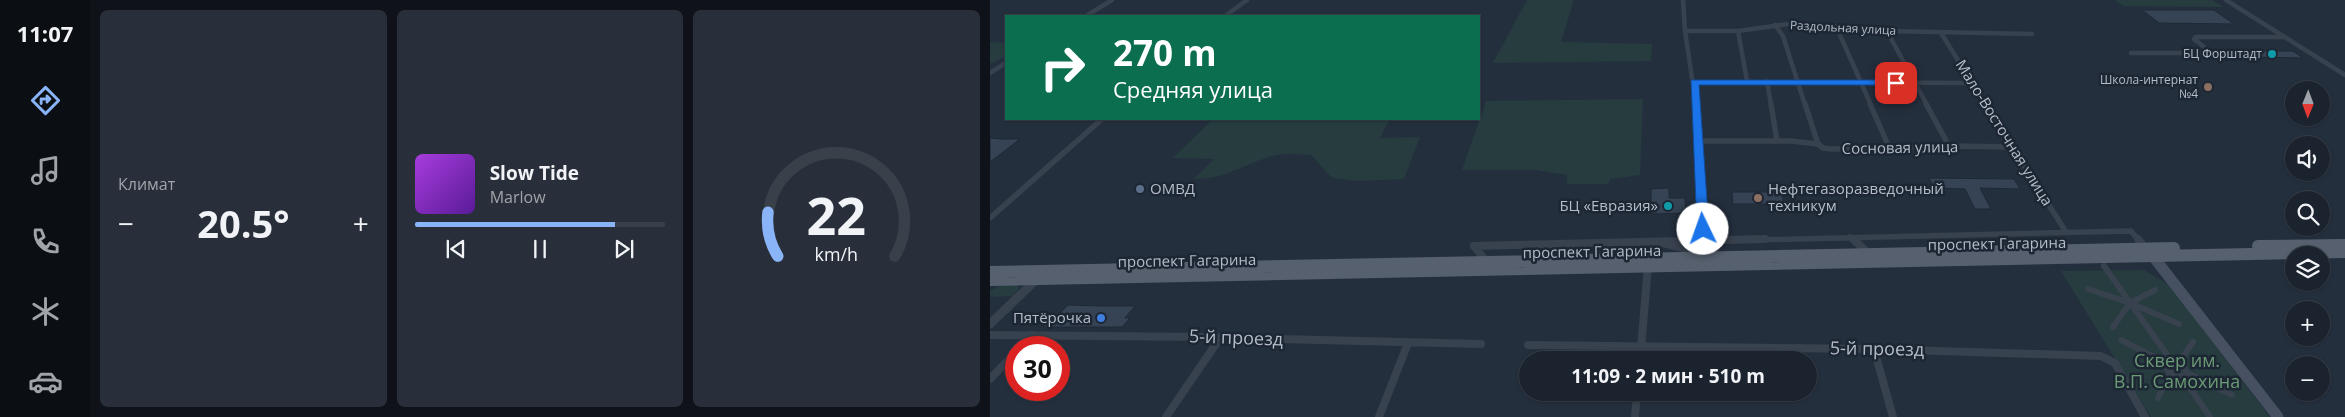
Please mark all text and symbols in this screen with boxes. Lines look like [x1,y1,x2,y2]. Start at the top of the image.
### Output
street label: Раздольная улица [1789,16,1897,39]
text: 11:07 [17,18,73,48]
text: 270 m [1113,29,1217,76]
icon: right [1030,35,1095,100]
place label: БЦ Форштадт [2183,45,2262,62]
marker: БЦ Форштадт [2266,48,2278,60]
street label: Мало-Восточная улица [1952,56,2058,209]
pin [1875,62,1917,104]
icon: arrive [1882,69,1910,97]
place label: Школа-интернат №4 [2100,71,2198,102]
text: Средняя улица [1113,74,1273,104]
marker: Школа-интернат №4 [2202,81,2214,93]
north arrow [2285,81,2330,126]
map controls [2285,81,2330,401]
icon: directions [28,83,63,118]
street label: Сосновая улица [1841,136,1958,158]
button: sound [2285,136,2330,181]
icon: music [28,153,63,188]
text: Slow Tide [490,160,579,186]
text: Климат [118,173,175,195]
place label: ОМВД [1150,178,1195,198]
place label: Нефтегазоразведочный техникум [1768,178,1944,215]
text: 22 [807,179,866,250]
marker: ОМВД [1134,183,1146,195]
text: Marlow [490,186,546,208]
button: search [2285,191,2330,236]
marker: Нефтегазоразведочный техникум [1752,192,1764,204]
place label: БЦ «Евразия» [1559,195,1658,215]
text: 20.5° [197,197,289,249]
marker: БЦ «Евразия» [1662,200,1674,212]
position arrow [1676,202,1728,254]
text: − [118,204,134,242]
text: + [353,204,369,242]
icon: phone [28,224,63,259]
street label: проспект Гагарина [1928,232,2066,254]
icon: previous [442,235,470,263]
icon: pause [526,235,554,263]
icon: next [610,235,638,263]
street label: проспект Гагарина [1523,240,1661,262]
text: km/h [815,242,858,266]
button: layers [2285,246,2330,291]
street label: проспект Гагарина [1118,249,1256,271]
icon: climate [28,294,63,329]
button: + [2285,301,2330,346]
place label: Пятёрочка [1013,307,1091,327]
marker: Пятёрочка [1095,312,1107,324]
street label: 5-й проезд [1188,323,1284,351]
street label: 5-й проезд [1830,335,1924,361]
speed limit sign: 30 [1005,336,1070,401]
park label: Сквер им. В.П. Самохина [2114,348,2240,393]
button: − [2285,356,2330,401]
text: 11:09 · 2 мин · 510 m [1571,363,1765,389]
icon: car [28,364,63,399]

